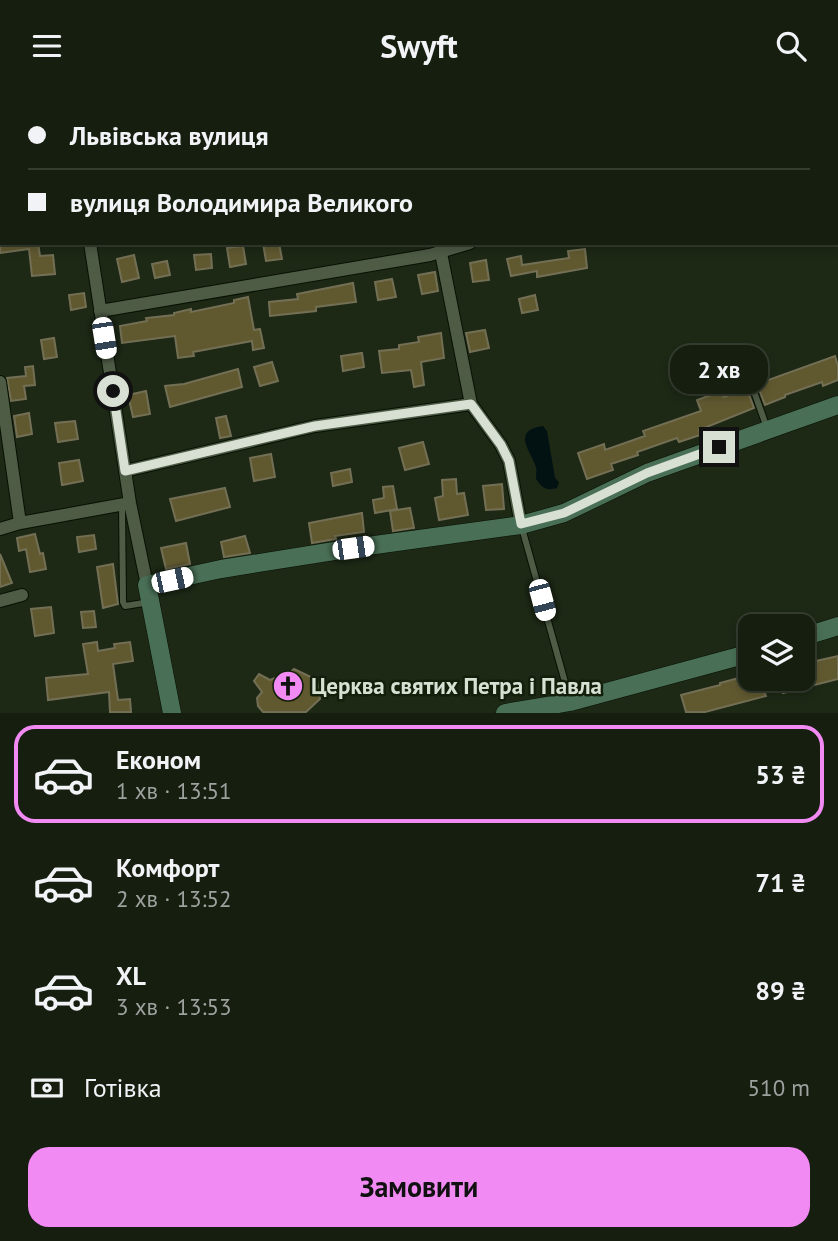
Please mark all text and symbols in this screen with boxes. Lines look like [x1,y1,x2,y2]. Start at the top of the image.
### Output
text: Swyft [380,25,458,67]
icon: menu [28,27,66,65]
icon: search [772,27,810,65]
text: Львівська вулиця [70,119,268,152]
text: вулиця Володимира Великого [70,186,413,219]
car [91,316,118,360]
callout: 2 хв [670,345,768,395]
text: 2 хв [698,355,740,384]
route start [97,375,129,407]
route end [703,431,735,463]
car [331,535,376,561]
car [150,565,195,595]
car [527,577,558,623]
map controls [738,614,815,691]
button: layers [738,614,815,691]
church icon: Церква святих Петра і Павла [271,669,305,703]
place label: Церква святих Петра і Павла [311,671,602,700]
icon: car [32,743,95,806]
text: Економ [116,743,201,776]
text: 53 ₴ [755,758,806,791]
text: 1 хв · 13:51 [116,776,232,805]
icon: car [32,851,95,914]
text: Комфорт [116,851,219,884]
text: 71 ₴ [755,866,806,899]
text: 2 хв · 13:52 [116,884,232,913]
icon: car [32,959,95,1022]
text: XL [116,959,146,992]
text: 89 ₴ [755,974,806,1007]
text: 3 хв · 13:53 [116,992,232,1021]
icon: cash [28,1069,66,1107]
text: Готівка [84,1071,162,1104]
text: 510 m [748,1073,810,1102]
button: Замовити [28,1147,810,1227]

